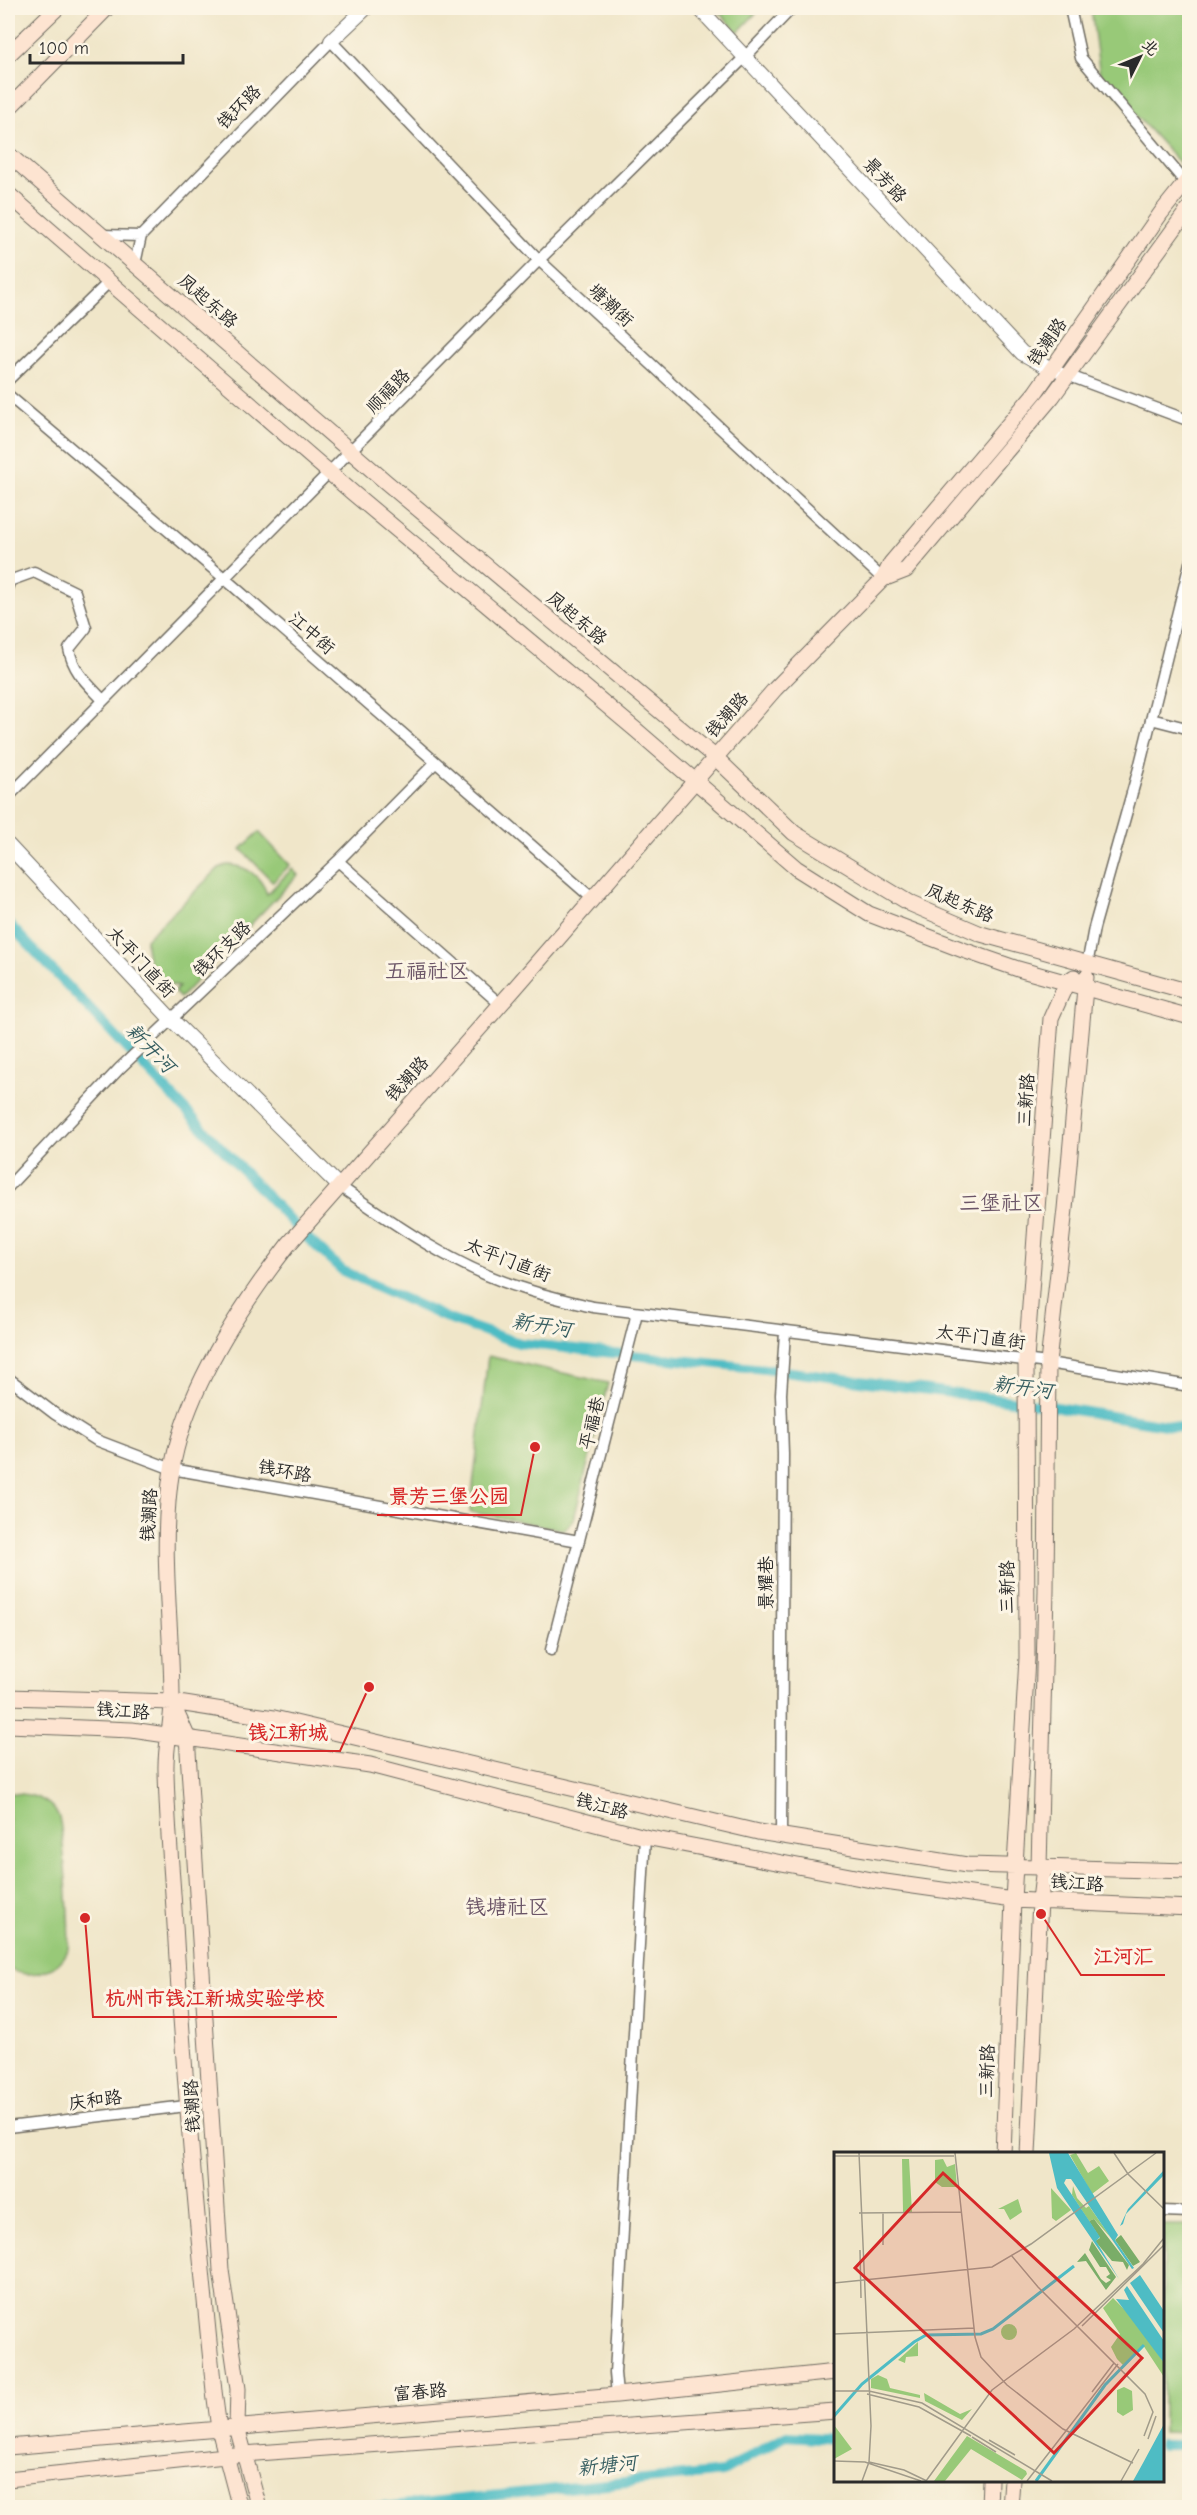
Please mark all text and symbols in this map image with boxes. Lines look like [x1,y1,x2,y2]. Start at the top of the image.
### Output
scale bar [30,27,183,65]
north arrow [1110,27,1170,87]
text: 北 [1138,35,1162,59]
text: 100 m [39,38,89,59]
street label: 钱环路 [213,81,266,134]
street label: 景芳路 [859,153,911,207]
street label: 凤起东路 [174,270,242,333]
street label: 塘潮街 [584,279,638,331]
street label: 钱潮路 [1023,314,1071,370]
street label: 顺福路 [362,365,415,418]
street label: 凤起东路 [542,587,611,650]
street label: 江中街 [284,608,339,659]
street label: 钱潮路 [702,688,753,743]
street label: 凤起东路 [923,880,997,927]
street label: 钱环支路 [189,917,256,982]
street label: 太平门直街 [102,922,179,1002]
district label: 五福社区 [385,959,469,983]
water label: 新开河 [122,1019,182,1080]
street label: 钱潮路 [382,1052,433,1106]
street label: 三新路 [1014,1072,1039,1128]
district label: 三堡社区 [959,1191,1043,1215]
street label: 太平门直街 [462,1235,554,1286]
water label: 新开河 [510,1309,576,1342]
street label: 太平门直街 [935,1322,1027,1353]
water label: 新开河 [992,1372,1057,1403]
street label: 平福巷 [576,1394,609,1452]
street label: 钱环路 [257,1456,313,1487]
callout: 景芳三堡公园 [377,1477,521,1515]
text: 景芳三堡公园 [389,1485,509,1508]
street label: 钱潮路 [138,1488,161,1543]
street label: 景耀巷 [756,1556,777,1610]
street label: 三新路 [997,1560,1018,1614]
street label: 钱江路 [95,1699,151,1724]
callout: 钱江新城 [236,1713,340,1751]
text: 钱江新城 [248,1721,328,1744]
street label: 钱江路 [573,1789,631,1824]
street label: 钱江路 [1049,1871,1105,1896]
district label: 钱塘社区 [465,1895,549,1919]
callout: 江河汇 [1081,1937,1165,1975]
text: 江河汇 [1093,1945,1153,1968]
callout: 杭州市钱江新城实验学校 [93,1979,337,2017]
text: 杭州市钱江新城实验学校 [105,1987,325,2010]
street label: 三新路 [976,2044,999,2098]
street label: 钱潮路 [181,2078,204,2133]
street label: 庆和路 [67,2087,123,2114]
inset map [834,2152,1164,2482]
street label: 富春路 [392,2380,448,2405]
water label: 新塘河 [576,2451,641,2480]

